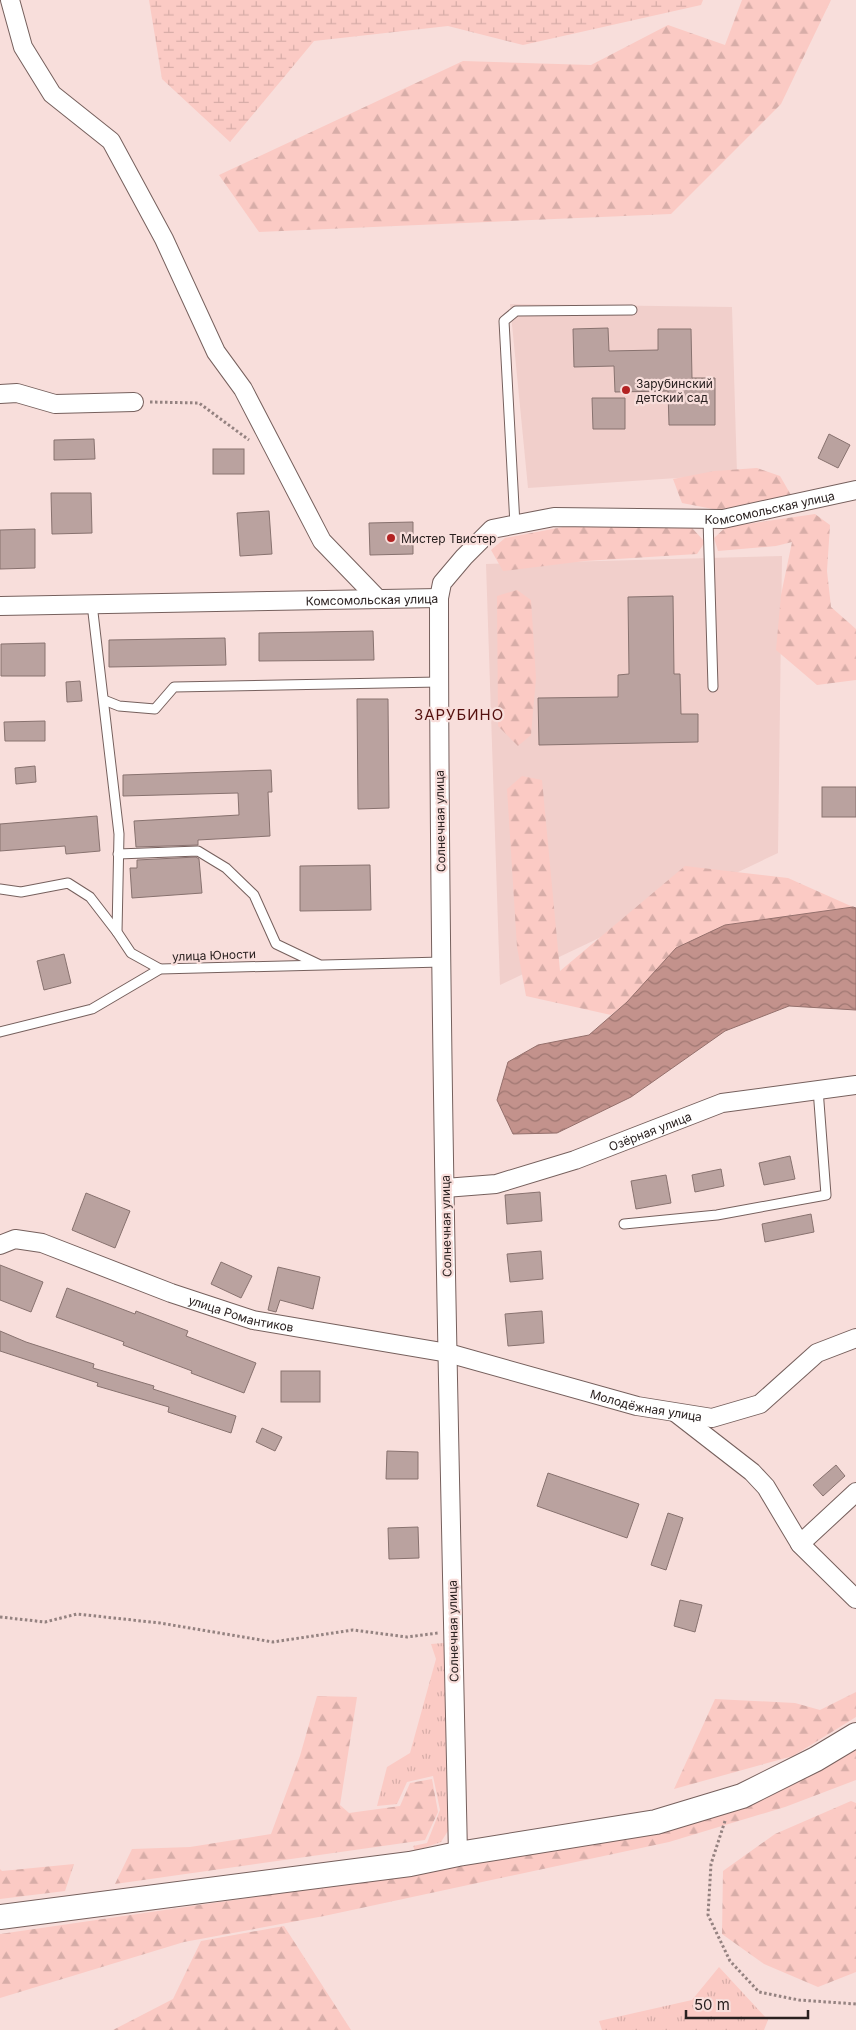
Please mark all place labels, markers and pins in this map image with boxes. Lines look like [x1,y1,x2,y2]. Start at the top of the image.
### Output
place label: Зарубинский детский сад [636,376,713,405]
marker: Зарубинский детский сад [620,384,632,396]
place label: Мистер Твистер [401,531,496,546]
marker: Мистер Твистер [385,532,397,544]

